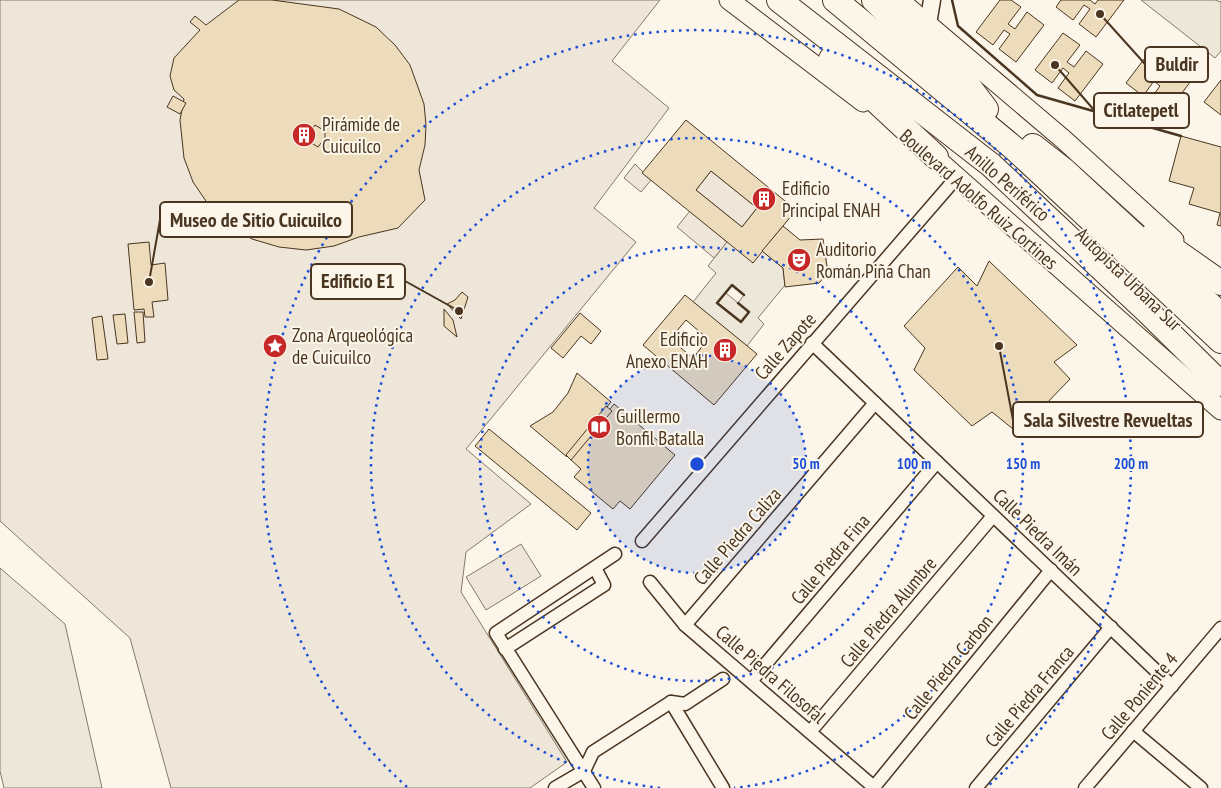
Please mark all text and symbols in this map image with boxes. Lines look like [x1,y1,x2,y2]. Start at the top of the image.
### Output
callout: Buldir [1145,47,1208,82]
text: Buldir [1156,51,1199,77]
callout: Citlatepetl [1094,93,1189,128]
text: Citlatepetl [1103,97,1179,123]
place label: Pirámide de Cuicuilco [322,112,400,158]
building icon: Pirámide de Cuicuilco [291,122,317,148]
street label: Boulevard Adolfo Ruiz Cortines [895,124,1063,274]
street label: Anillo Periférico [961,140,1055,226]
place label: Edificio Principal ENAH [782,176,880,222]
building icon: Edificio Principal ENAH [751,186,777,212]
callout: Museo de Sitio Cuicuilco [160,202,352,237]
text: Museo de Sitio Cuicuilco [170,207,342,233]
street label: Autopista Urbana Sur [1071,222,1188,336]
place label: Auditorio Román Piña Chan [816,237,931,283]
theatre icon: Auditorio Román Piña Chan [786,247,812,273]
callout: Edificio E1 [311,264,405,299]
text: Edificio E1 [321,268,395,294]
street label: Calle Zapote [749,307,821,385]
place label: Zona Arqueológica de Cuicuilco [292,323,413,369]
place label: Edificio Anexo ENAH [626,327,708,373]
place icon: Zona Arqueológica de Cuicuilco [262,333,288,359]
building icon: Edificio Anexo ENAH [712,337,738,363]
callout: Sala Silvestre Revueltas [1013,402,1203,437]
place label: Guillermo Bonfil Batalla [616,404,704,450]
text: Sala Silvestre Revueltas [1023,407,1193,433]
library icon: Guillermo Bonfil Batalla [586,414,612,440]
text: 50 m [792,454,820,473]
text: 100 m [897,454,931,473]
text: 150 m [1006,454,1040,473]
text: 200 m [1114,454,1148,473]
centre of rings [688,455,706,473]
street label: Calle Piedra Caliza [688,482,786,590]
street label: Calle Piedra Imán [988,483,1088,581]
street label: Calle Piedra Fina [785,509,875,609]
street label: Calle Piedra Alumbre [835,552,941,672]
street label: Calle Piedra Carbon [898,610,998,724]
street label: Calle Piedra Filosofal [711,620,832,729]
street label: Calle Piedra Franca [979,640,1079,752]
street label: Calle Poniente 4 [1095,647,1183,745]

